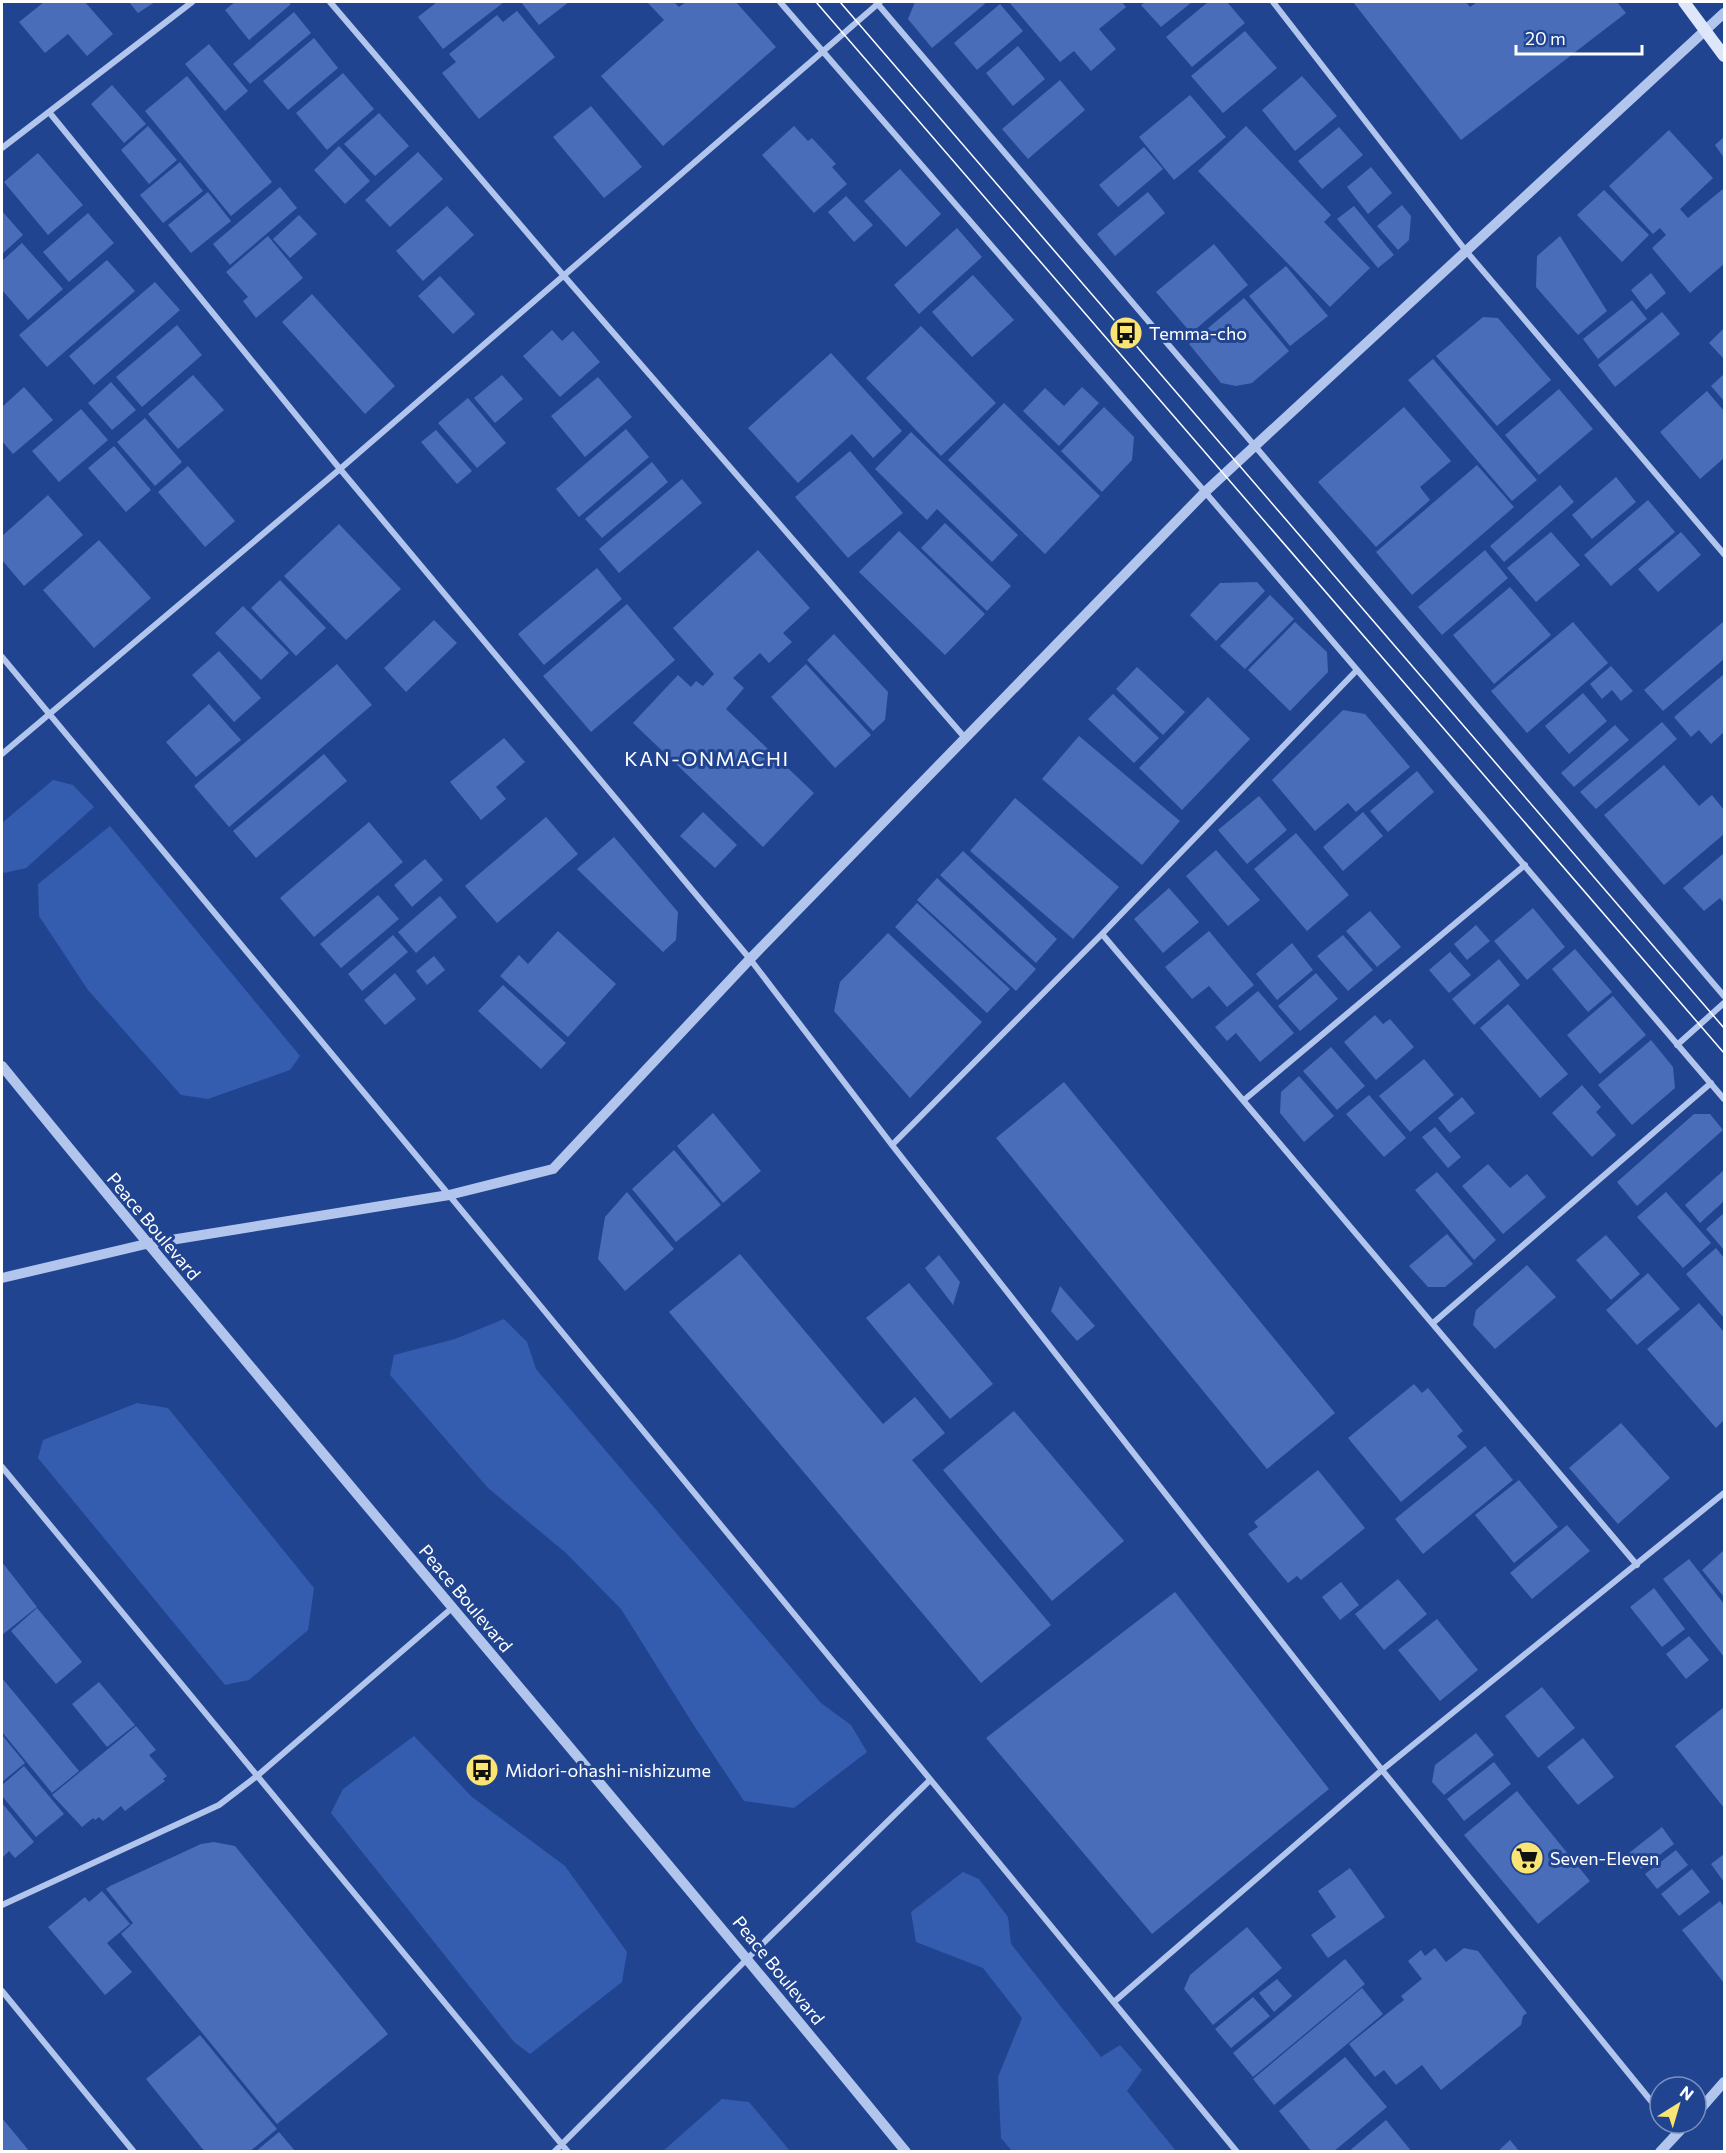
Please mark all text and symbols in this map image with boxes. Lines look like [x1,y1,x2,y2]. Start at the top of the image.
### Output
scale bar [1516,18,1642,56]
text: 20 m [1525,27,1566,49]
bus stop icon: Temma-cho [1108,315,1144,351]
place label: Temma-cho [1149,322,1247,344]
district label: KAN-ONMACHI [624,746,790,770]
street label: Peace Boulevard [103,1168,205,1284]
street label: Peace Boulevard [415,1540,517,1656]
bus stop icon: Midori-ohashi-nishizume [464,1752,500,1788]
place label: Midori-ohashi-nishizume [505,1759,711,1781]
supermarket icon: Seven-Eleven [1509,1840,1545,1876]
place label: Seven-Eleven [1550,1847,1659,1869]
street label: Peace Boulevard [728,1911,830,2029]
north arrow [1648,2075,1708,2135]
text: N [1677,2081,1698,2104]

